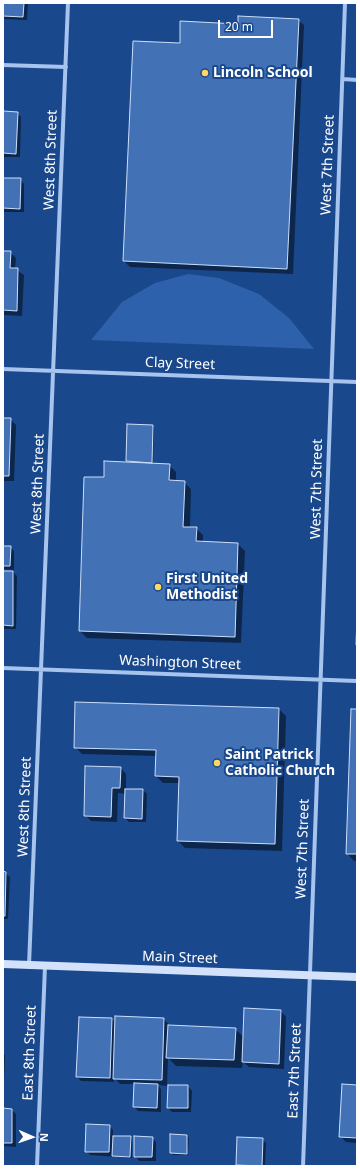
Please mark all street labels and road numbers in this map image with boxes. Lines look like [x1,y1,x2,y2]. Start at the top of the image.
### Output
street label: West 8th Street [41,109,61,211]
street label: West 7th Street [318,114,338,216]
street label: Clay Street [145,354,215,374]
street label: West 8th Street [28,433,48,535]
street label: West 7th Street [308,439,326,539]
street label: Washington Street [119,652,241,674]
street label: West 8th Street [15,756,35,858]
street label: West 7th Street [293,798,313,900]
street label: Main Street [142,948,218,968]
street label: East 8th Street [20,1005,40,1101]
street label: East 7th Street [285,1023,305,1119]

